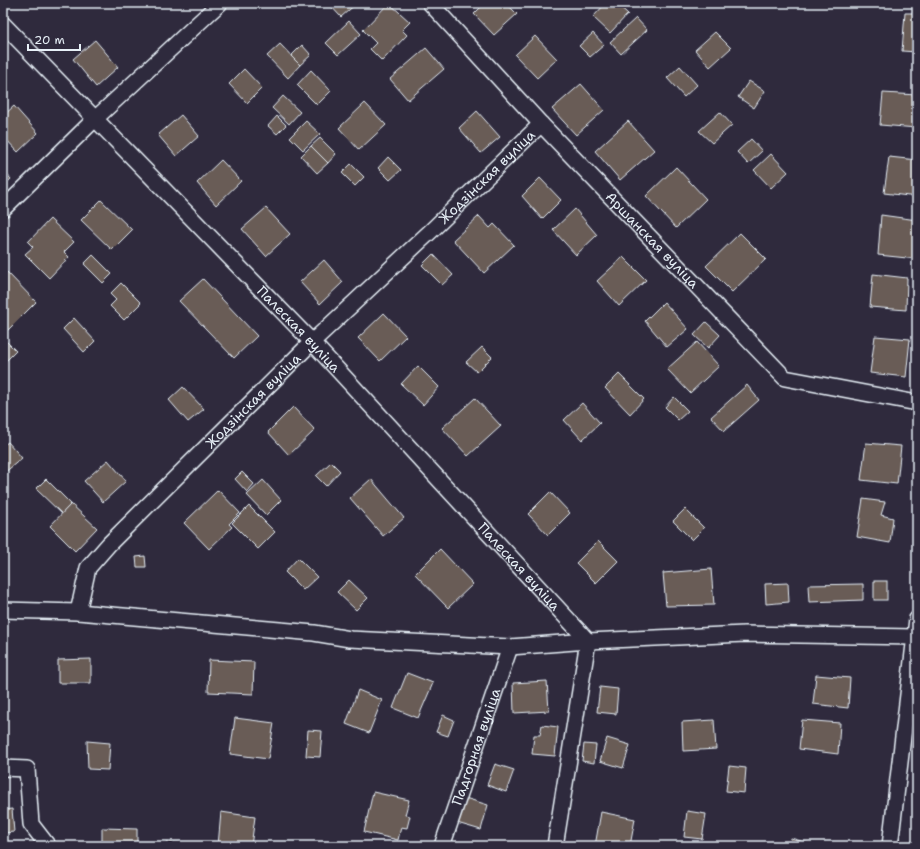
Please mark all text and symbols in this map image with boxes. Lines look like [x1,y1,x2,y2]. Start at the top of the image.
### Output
scale bar [28,26,80,52]
text: 20 m [34,32,65,48]
street label: Жодзінская вуліца [435,126,539,228]
street label: Аршанская вуліца [602,188,703,292]
street label: Палеская вуліца [253,282,345,376]
street label: Жодзінская вуліца [201,349,305,452]
street label: Палеская вуліца [474,519,565,614]
street label: Падгорная вуліца [448,685,504,808]

